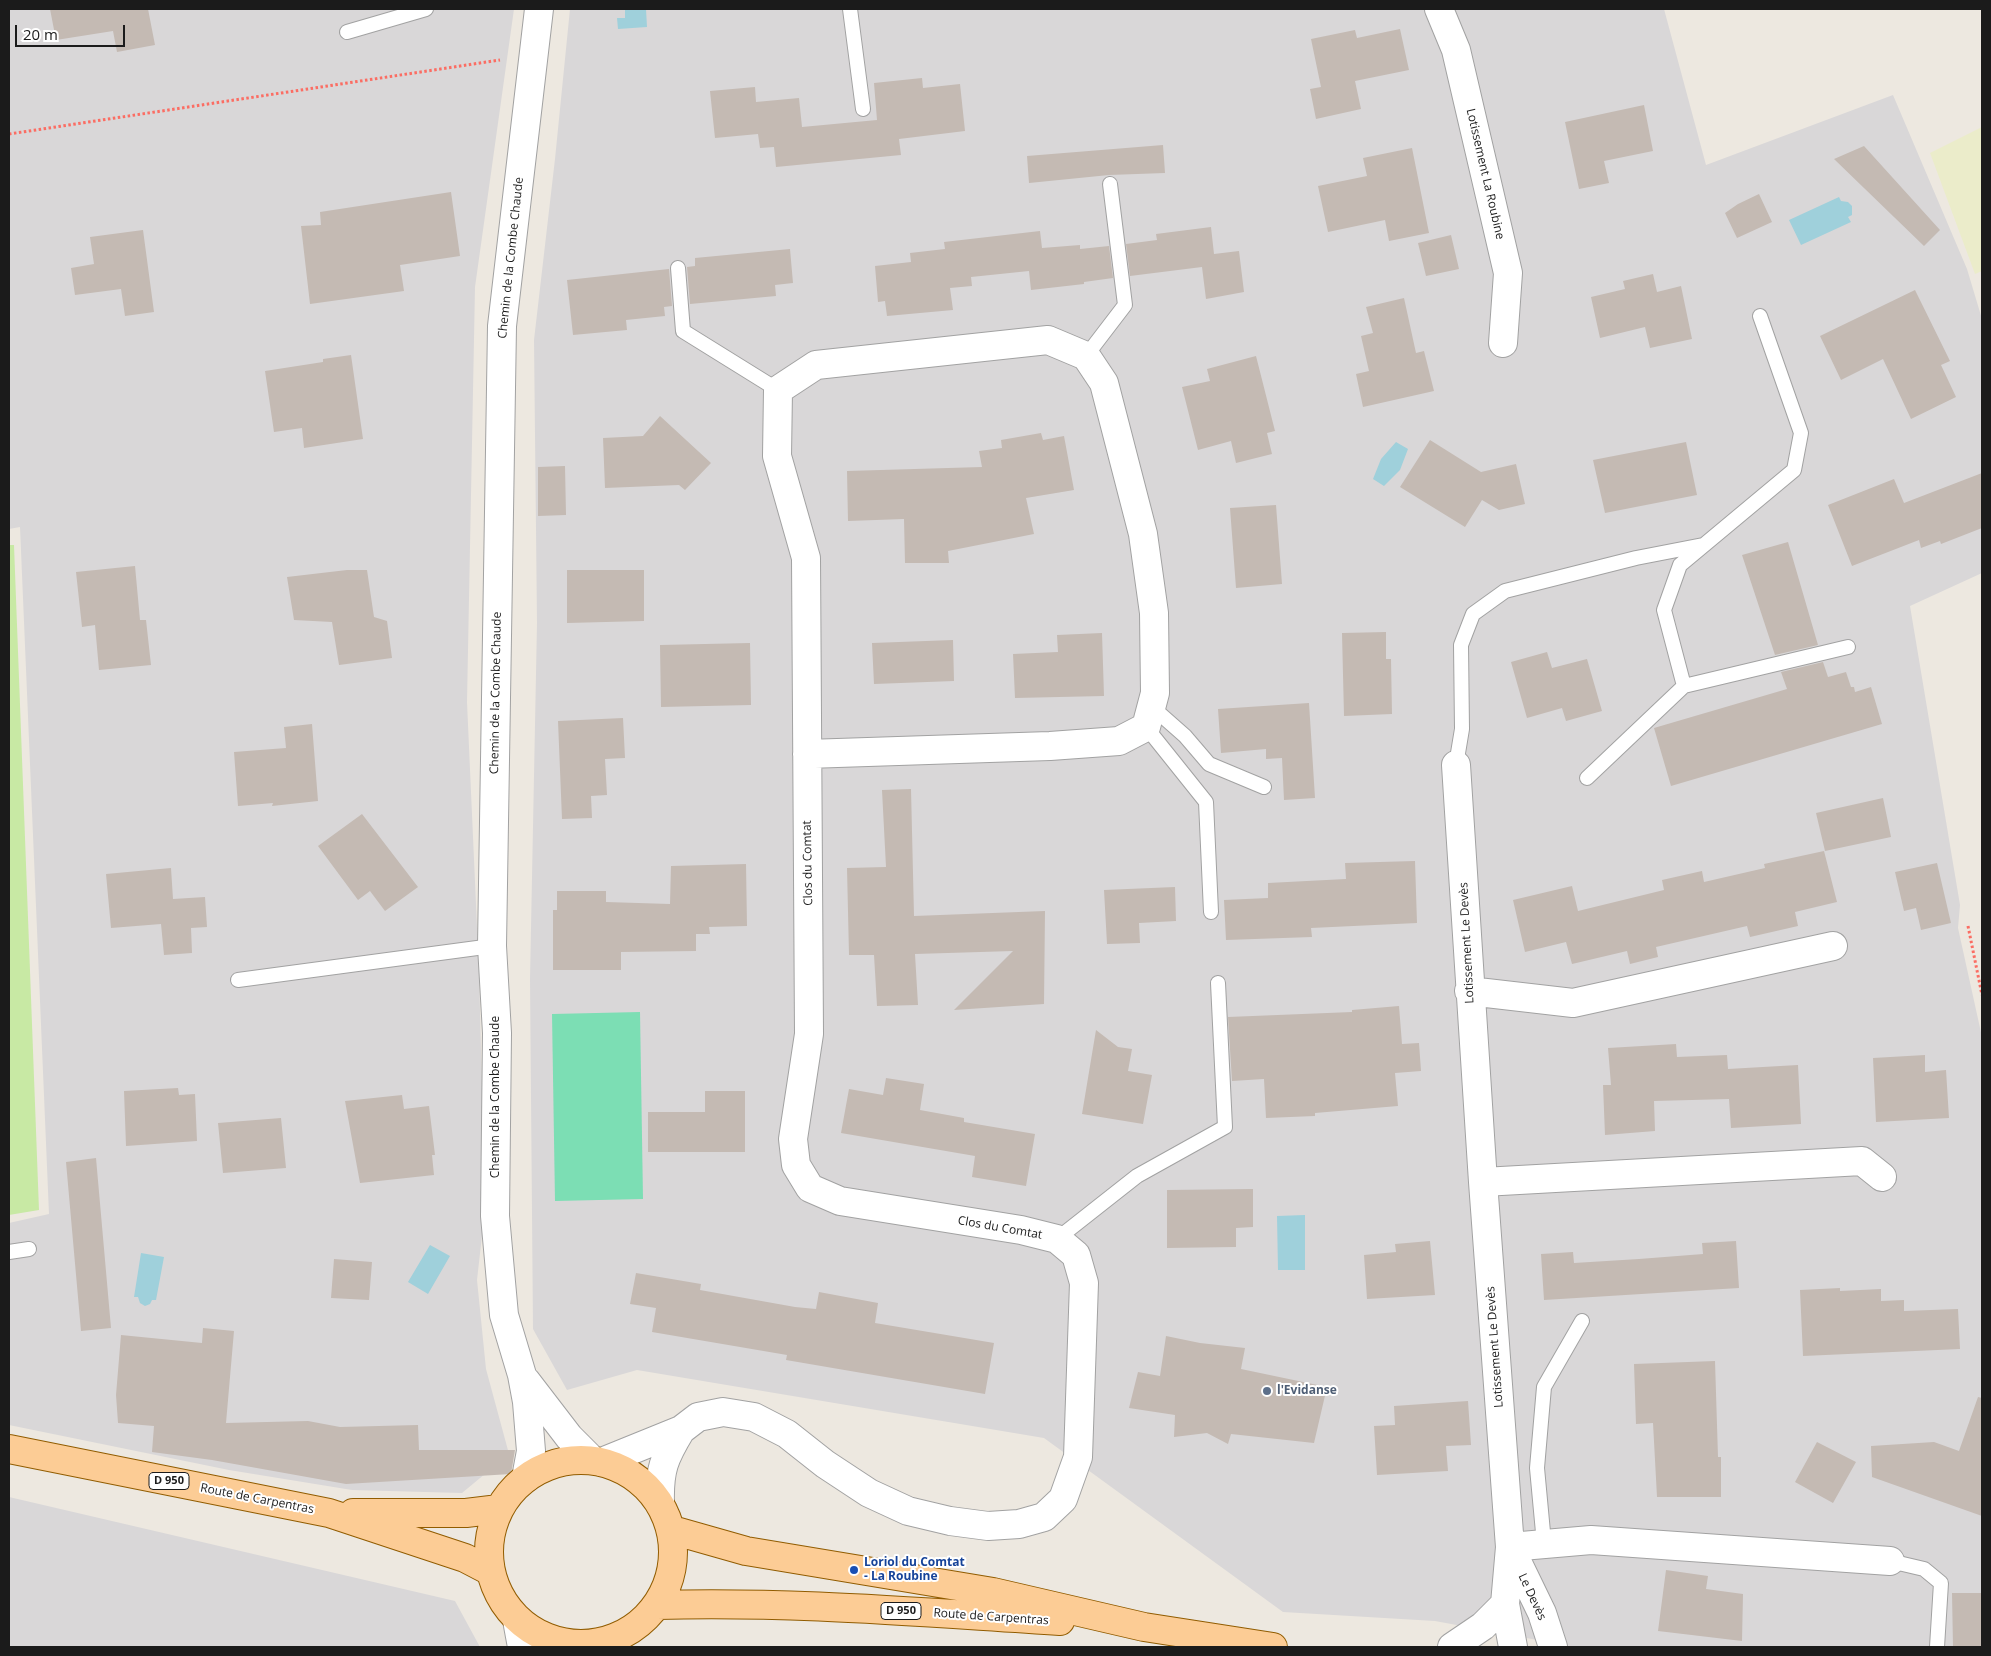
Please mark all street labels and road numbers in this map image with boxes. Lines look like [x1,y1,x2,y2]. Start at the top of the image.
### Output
street label: Lotissement La Roubine [1463,107,1507,241]
street label: Chemin de la Combe Chaude [495,176,527,340]
street label: Chemin de la Combe Chaude [487,612,505,774]
street label: Clos du Comtat [800,820,816,906]
street label: Lotissement Le Devès [1457,882,1477,1004]
street label: Chemin de la Combe Chaude [489,1016,503,1178]
street label: Clos du Comtat [957,1213,1043,1243]
street label: Lotissement Le Devès [1484,1286,1506,1408]
road number: D 950 [149,1472,189,1490]
street label: Route de Carpentras [199,1481,315,1517]
street label: Le Devès [1515,1571,1549,1623]
road number: D 950 [881,1602,921,1620]
street label: Route de Carpentras [933,1606,1049,1628]

